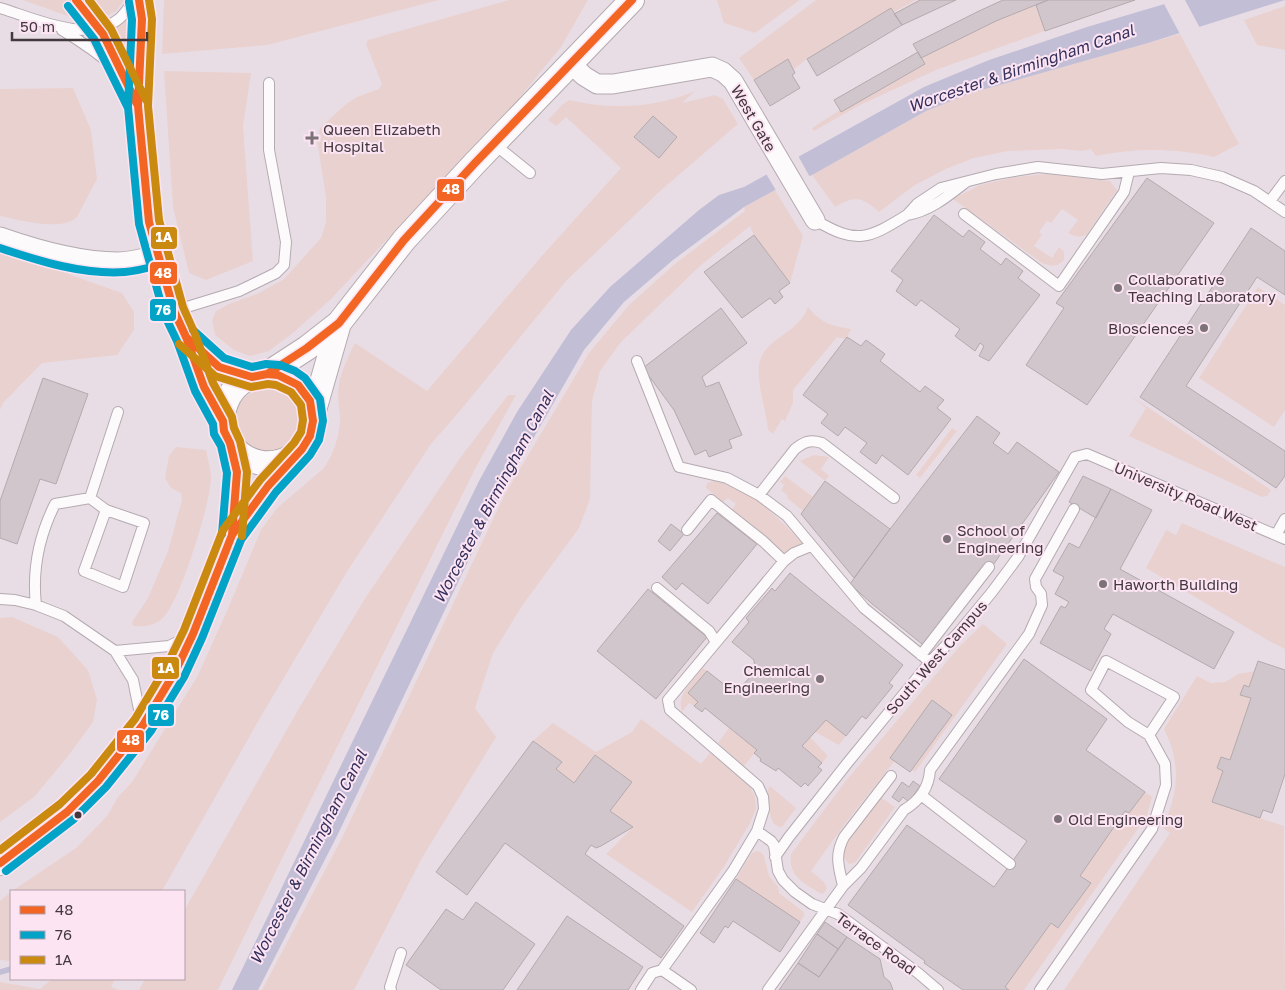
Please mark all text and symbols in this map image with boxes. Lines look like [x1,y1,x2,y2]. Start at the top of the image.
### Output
scale bar [12,10,148,42]
text: 50 m [20,17,55,35]
water label: Worcester & Birmingham Canal [905,20,1138,116]
street label: West Gate [728,82,780,155]
place label: Queen Elizabeth Hospital [323,120,441,155]
marker: Queen Elizabeth Hospital [305,131,319,145]
line badge: 48 [436,178,465,202]
text: 48 [442,180,460,197]
line badge: 1A [150,226,178,250]
text: 1A [155,228,173,245]
line badge: 48 [149,261,178,285]
text: 48 [154,264,172,281]
place label: Collaborative Teaching Laboratory [1128,270,1276,305]
marker: Collaborative Teaching Laboratory [1112,282,1124,294]
line badge: 76 [149,298,177,322]
text: 76 [155,301,171,318]
place label: Biosciences [1108,319,1194,337]
marker: Biosciences [1198,322,1210,334]
water label: Worcester & Birmingham Canal [428,387,558,607]
street label: University Road West [1112,458,1260,534]
place label: School of Engineering [957,521,1044,556]
marker: School of Engineering [941,533,953,545]
place label: Haworth Building [1113,575,1238,593]
marker: Haworth Building [1097,578,1109,590]
street label: South West Campus [882,596,990,718]
line badge: 1A [151,656,180,680]
text: 1A [157,659,175,676]
place label: Chemical Engineering [723,661,810,696]
marker: Chemical Engineering [814,673,826,685]
line badge: 76 [147,703,175,727]
text: 76 [153,706,169,723]
line badge: 48 [116,729,145,753]
text: 48 [122,731,140,748]
water label: Worcester & Birmingham Canal [245,746,371,968]
unlabelled marker [73,810,83,820]
place label: Old Engineering [1068,810,1183,828]
marker: Old Engineering [1052,813,1064,825]
legend [10,890,185,980]
text: 48 [55,900,73,918]
street label: Terrace Road [833,908,919,978]
text: 76 [55,925,72,943]
text: 1A [55,950,72,968]

